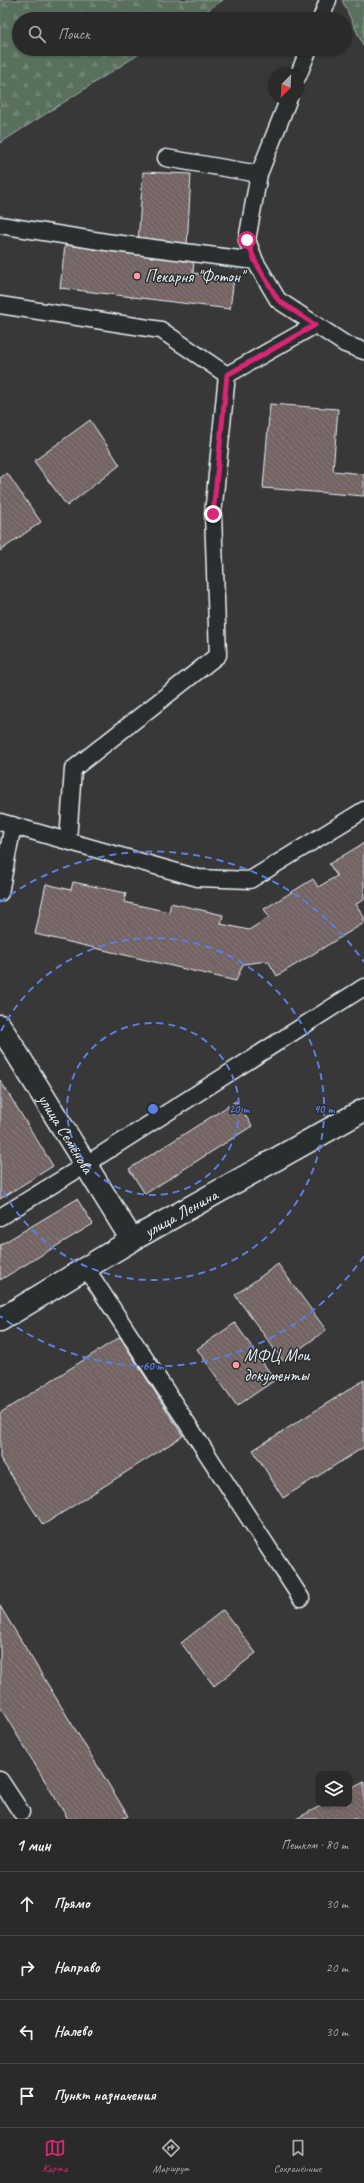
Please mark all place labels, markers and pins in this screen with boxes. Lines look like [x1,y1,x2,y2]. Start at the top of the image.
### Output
place label: Пекарня "Фотон" [145,266,248,287]
marker: Пекарня "Фотон" [132,271,142,281]
centre of rings [146,1102,160,1116]
place label: МФЦ Мои документы [244,1345,311,1386]
marker: МФЦ Мои документы [231,1360,241,1370]

